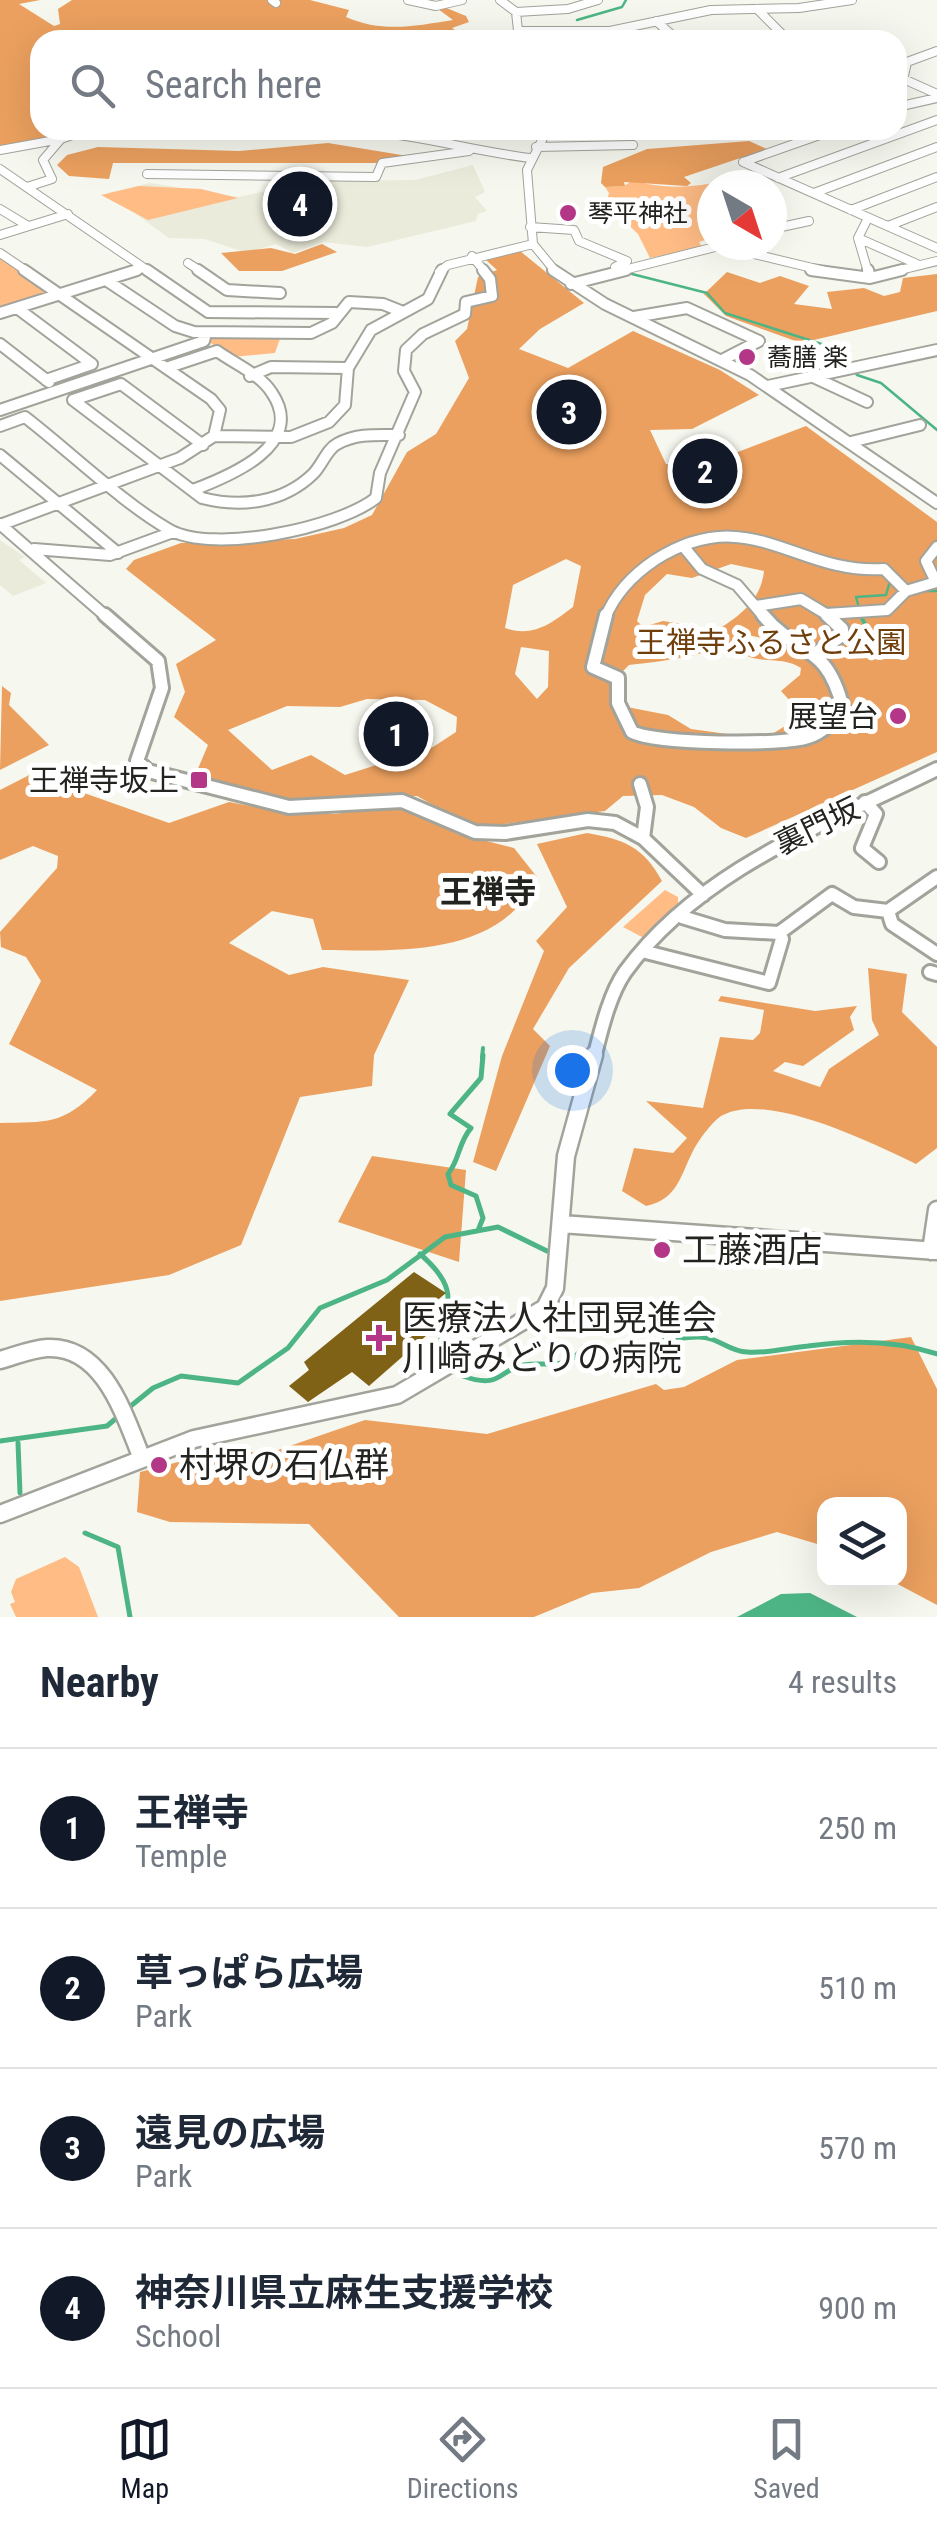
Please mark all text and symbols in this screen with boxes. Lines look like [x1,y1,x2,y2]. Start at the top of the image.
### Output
search box [30,30,907,140]
icon: search [65,58,120,113]
text: Search here [145,63,322,107]
pin: 4 [268,166,332,242]
north arrow [697,170,787,260]
place label: 琴平神社 [588,199,688,228]
marker: 琴平神社 [557,202,579,224]
place label: 蕎膳 楽 [767,343,848,372]
marker: 蕎膳 楽 [736,346,758,368]
pin: 3 [536,374,602,450]
pin: 2 [672,434,738,508]
park label: 王禅寺ふるさと公園 [636,625,906,660]
pin: 1 [364,696,428,772]
place label: 展望台 [788,699,878,734]
marker: 展望台 [887,705,909,727]
place label: 王禅寺坂上 [29,763,179,798]
marker: 王禅寺坂上 [188,769,210,791]
street label: 裏門坂 [769,791,865,861]
district label: 王禅寺 [440,873,536,911]
your location [547,1045,598,1096]
place label: 工藤酒店 [682,1230,822,1271]
marker: 工藤酒店 [651,1239,673,1261]
place label: 医療法人社団晃進会 川崎みどりの病院 [402,1298,717,1379]
marker: 医療法人社団晃進会 川崎みどりの病院 [366,1325,392,1351]
place label: 村堺の石仏群 [179,1445,389,1486]
marker: 村堺の石仏群 [148,1454,170,1476]
map controls [817,1497,907,1587]
button: layers [817,1497,907,1587]
text: Nearby [40,1658,159,1707]
text: 4 results [788,1663,897,1701]
text: 王禅寺 [135,1791,249,1835]
text: 1 [64,1809,81,1847]
text: 250 m [818,1809,897,1847]
text: Temple [135,1837,227,1875]
text: 草っぱら広場 [135,1951,363,1995]
text: 2 [64,1969,81,2007]
text: 510 m [818,1969,897,2007]
text: Park [135,1997,192,2035]
text: 遠見の広場 [135,2111,325,2155]
text: 3 [64,2129,81,2167]
text: 570 m [818,2129,897,2167]
text: Park [135,2157,192,2195]
text: 神奈川県立麻生支援学校 [135,2271,553,2315]
text: 4 [64,2289,81,2327]
text: 900 m [818,2289,897,2327]
text: School [135,2317,221,2355]
tab: Map [117,2412,172,2505]
tab: Directions [407,2412,519,2505]
tab: Saved [753,2412,820,2505]

